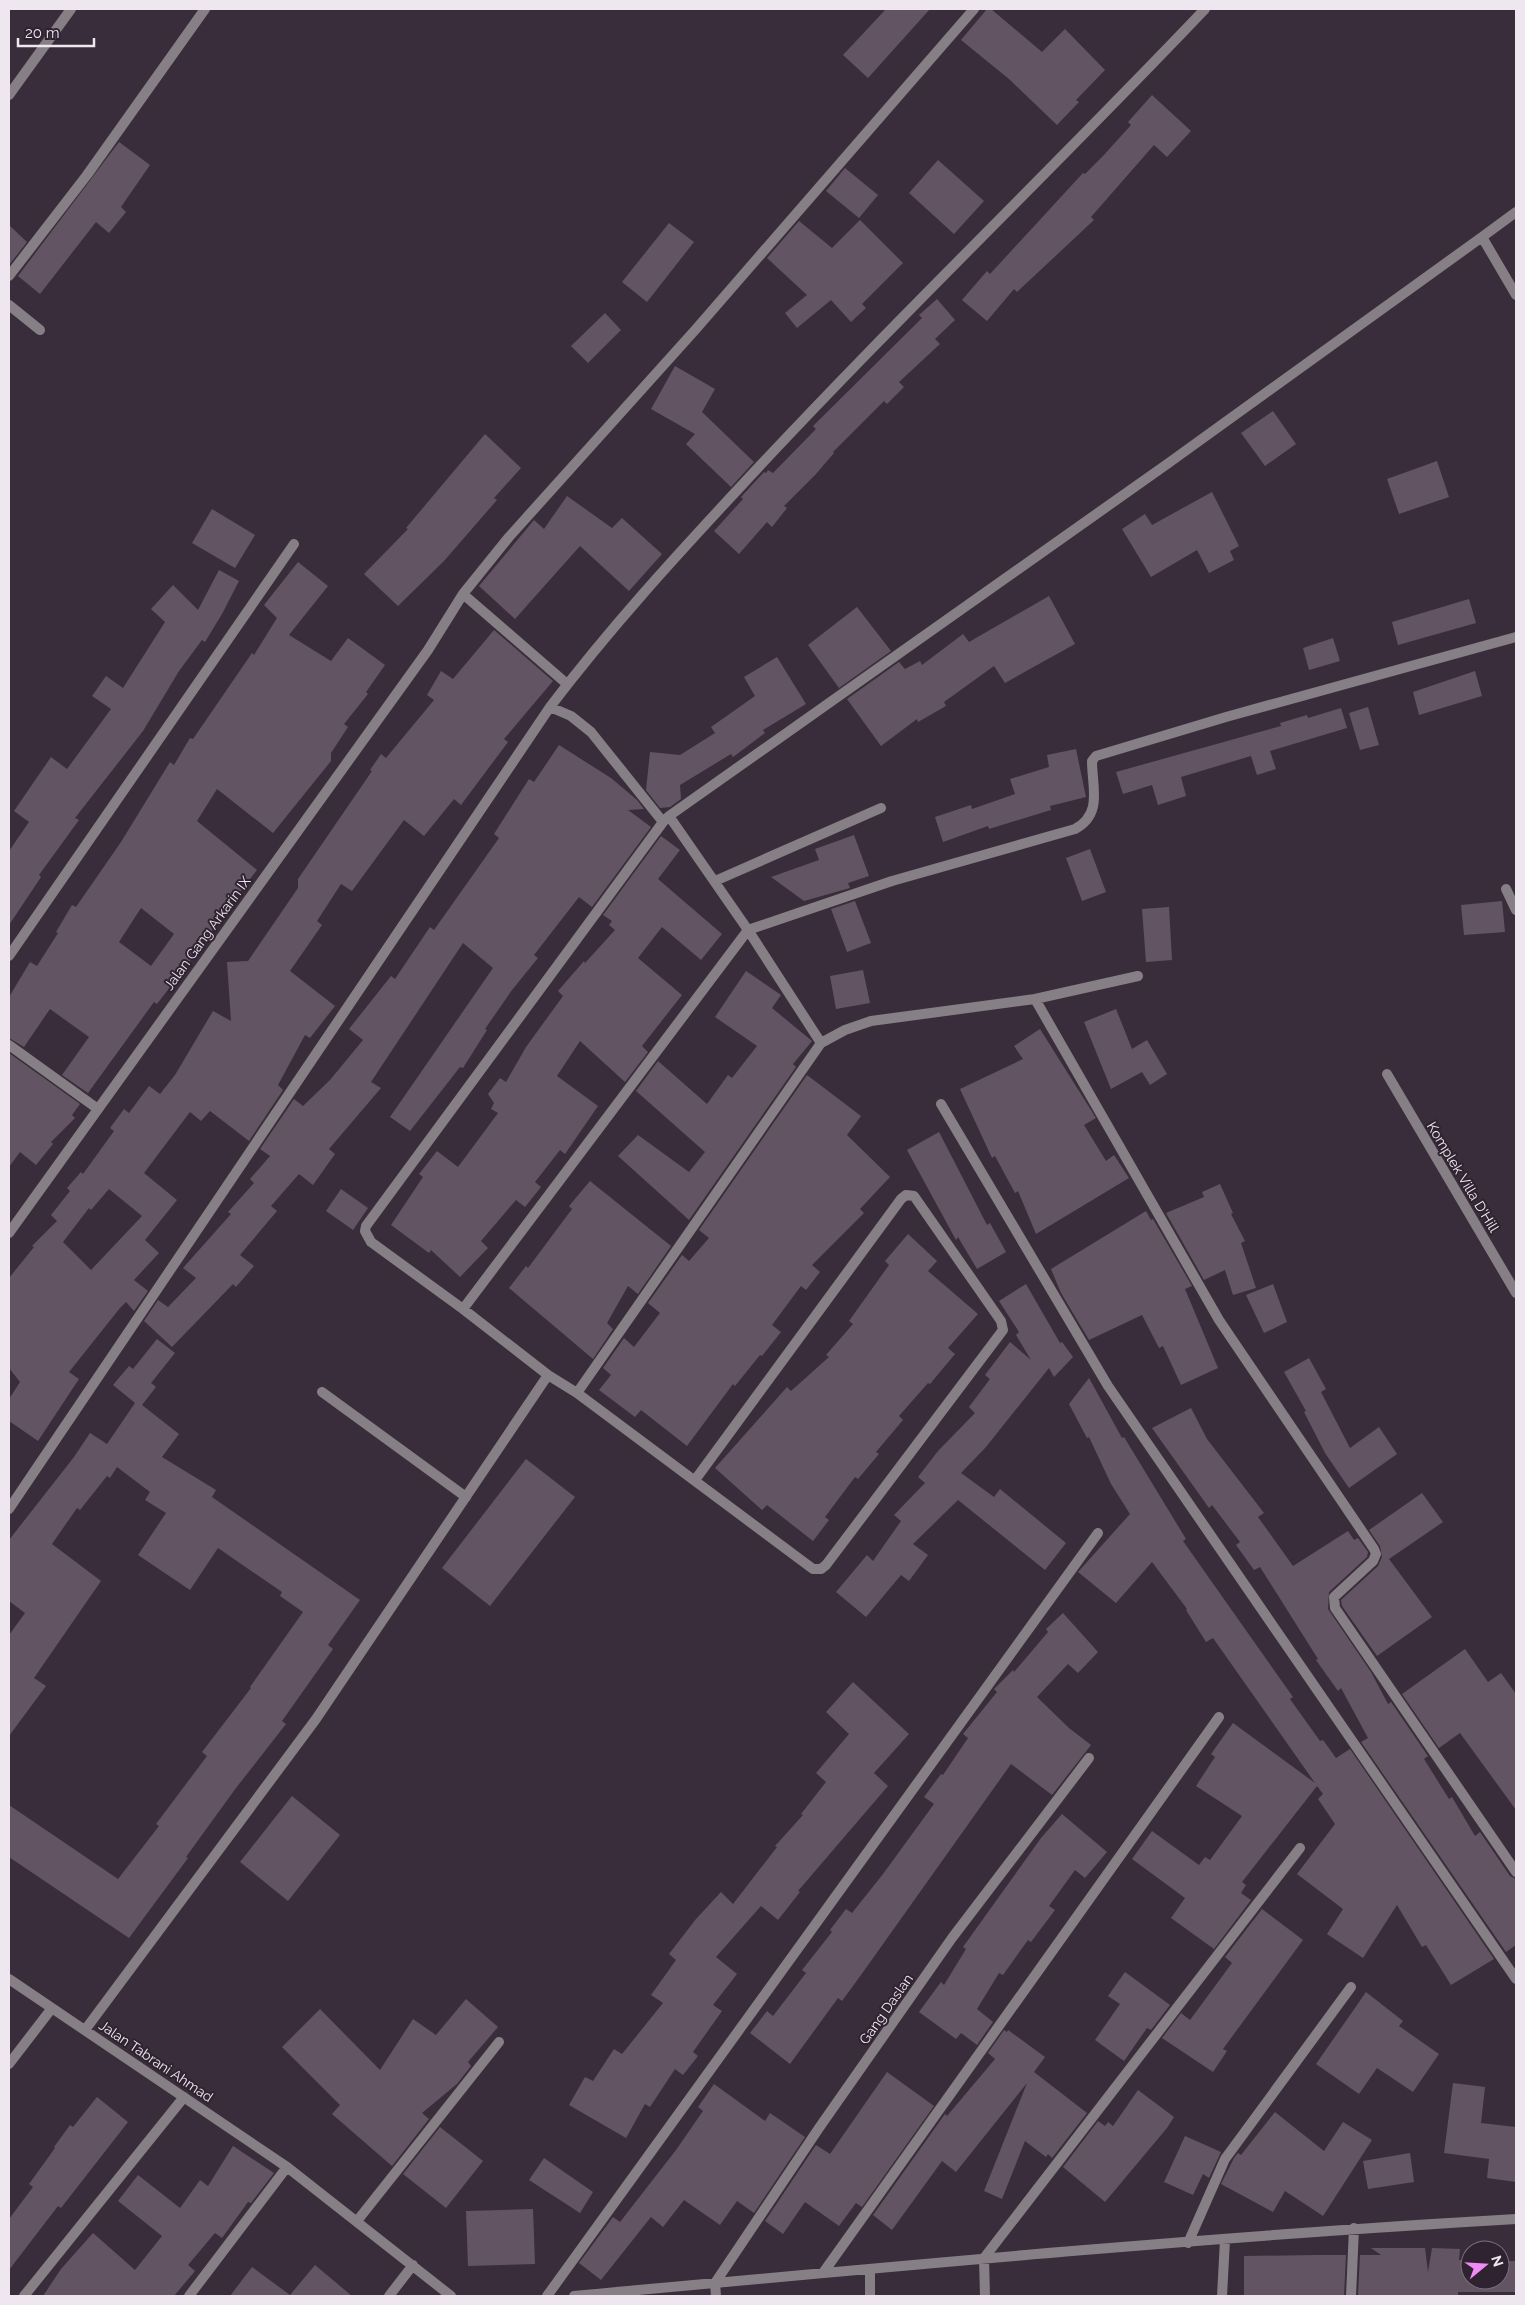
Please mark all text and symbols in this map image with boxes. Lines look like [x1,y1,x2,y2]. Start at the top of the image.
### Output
scale bar [18,15,94,47]
text: 20 m [25,24,60,42]
street label: Jalan Gang Arkarin IX [160,873,254,993]
street label: Komplek Villa D'Hill [1424,1119,1502,1235]
street label: Gang Daslan [856,1971,916,2047]
street label: Jalan Tabrani Ahmad [96,2017,216,2105]
north arrow [1460,2240,1510,2290]
text: N [1488,2253,1507,2269]

